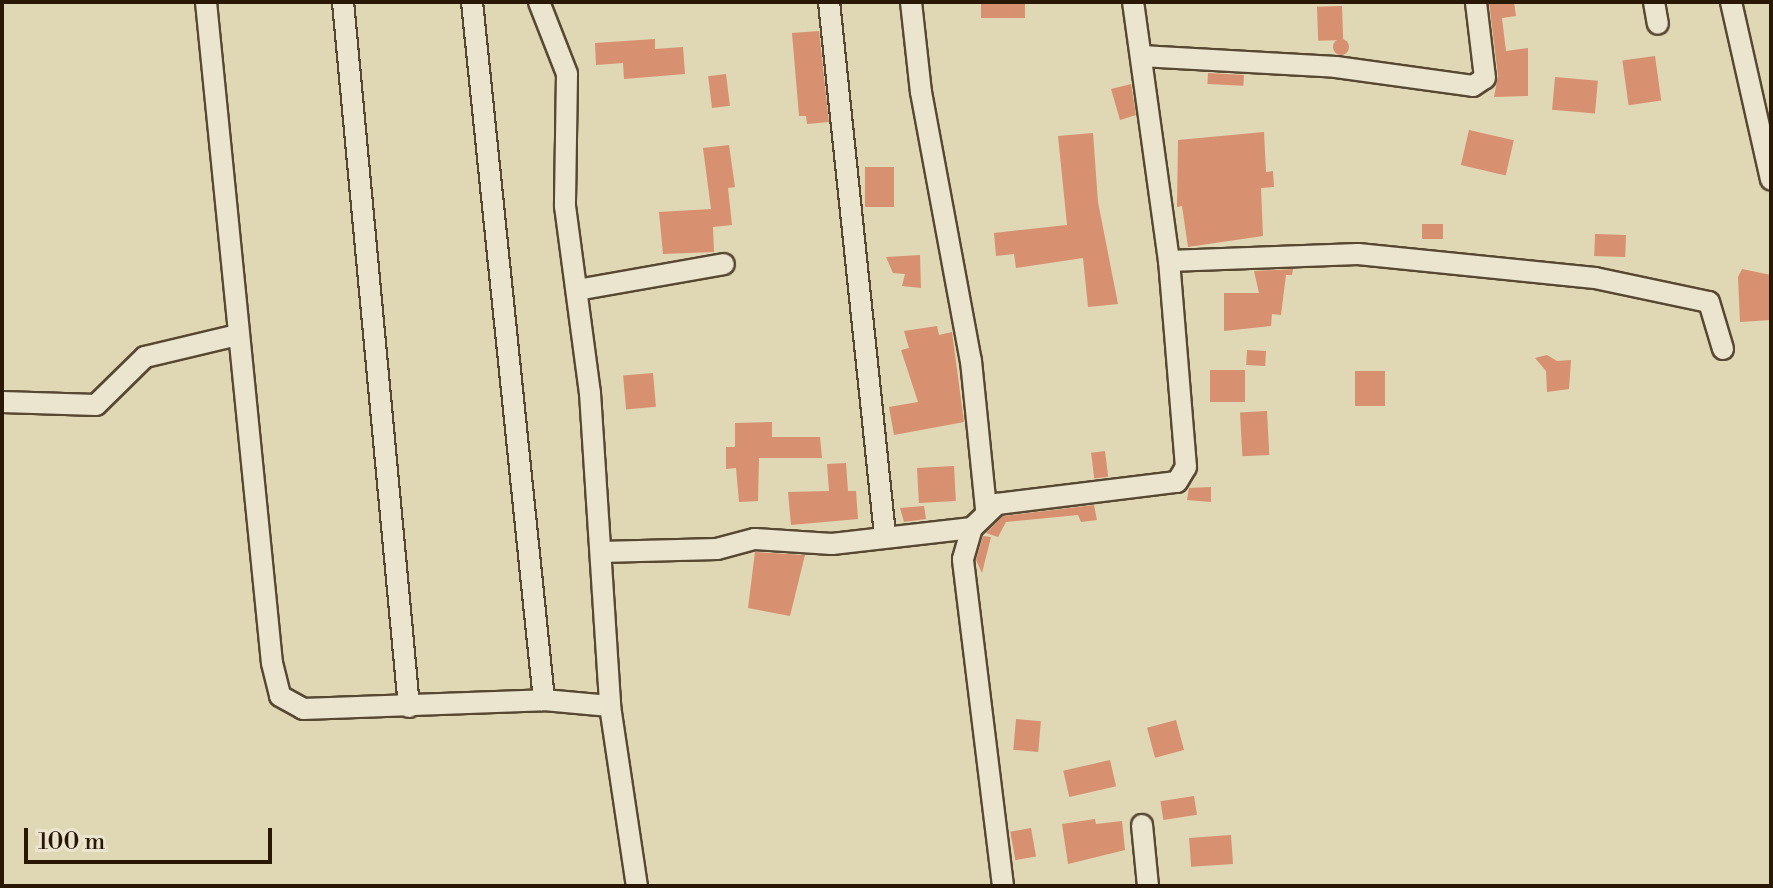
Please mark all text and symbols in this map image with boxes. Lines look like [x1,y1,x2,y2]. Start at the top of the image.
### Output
scale bar [28,812,276,862]
text: 100 m [38,827,105,857]

